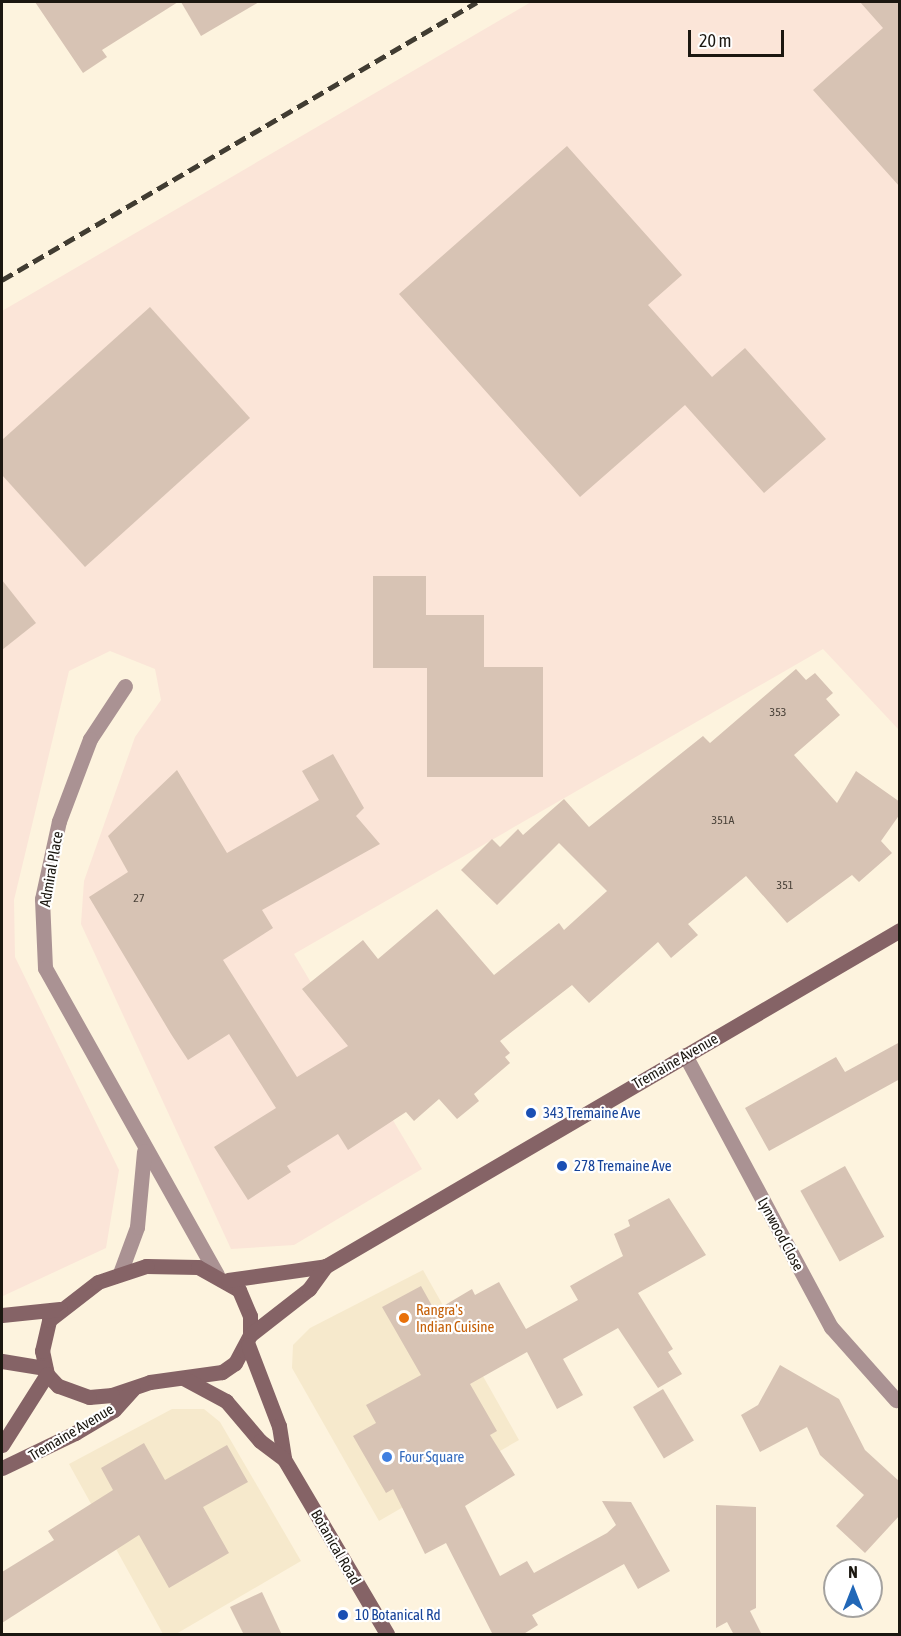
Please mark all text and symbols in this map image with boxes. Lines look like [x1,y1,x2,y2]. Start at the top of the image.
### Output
scale bar [691,18,787,56]
text: 20 m [699,30,731,51]
house number: 353 [770,706,786,720]
house number: 351A [712,814,734,828]
street label: Admiral Place [35,830,67,908]
house number: 351 [777,879,793,893]
house number: 27 [133,892,145,906]
street label: Tremaine Avenue [629,1029,721,1093]
place label: 343 Tremaine Ave [543,1104,641,1122]
marker: 343 Tremaine Ave [524,1106,538,1120]
place label: 278 Tremaine Ave [574,1157,672,1175]
marker: 278 Tremaine Ave [555,1159,569,1173]
street label: Lynwood Close [754,1194,808,1274]
place label: Rangra's Indian Cuisine [416,1300,494,1335]
marker: Rangra's Indian Cuisine [397,1311,411,1325]
street label: Tremaine Avenue [25,1400,117,1464]
place label: Four Square [399,1448,464,1466]
marker: Four Square [380,1450,394,1464]
street label: Botanical Road [307,1506,365,1588]
north arrow [823,1558,883,1618]
text: N [848,1563,858,1581]
place label: 10 Botanical Rd [355,1606,440,1624]
marker: 10 Botanical Rd [336,1608,350,1622]

